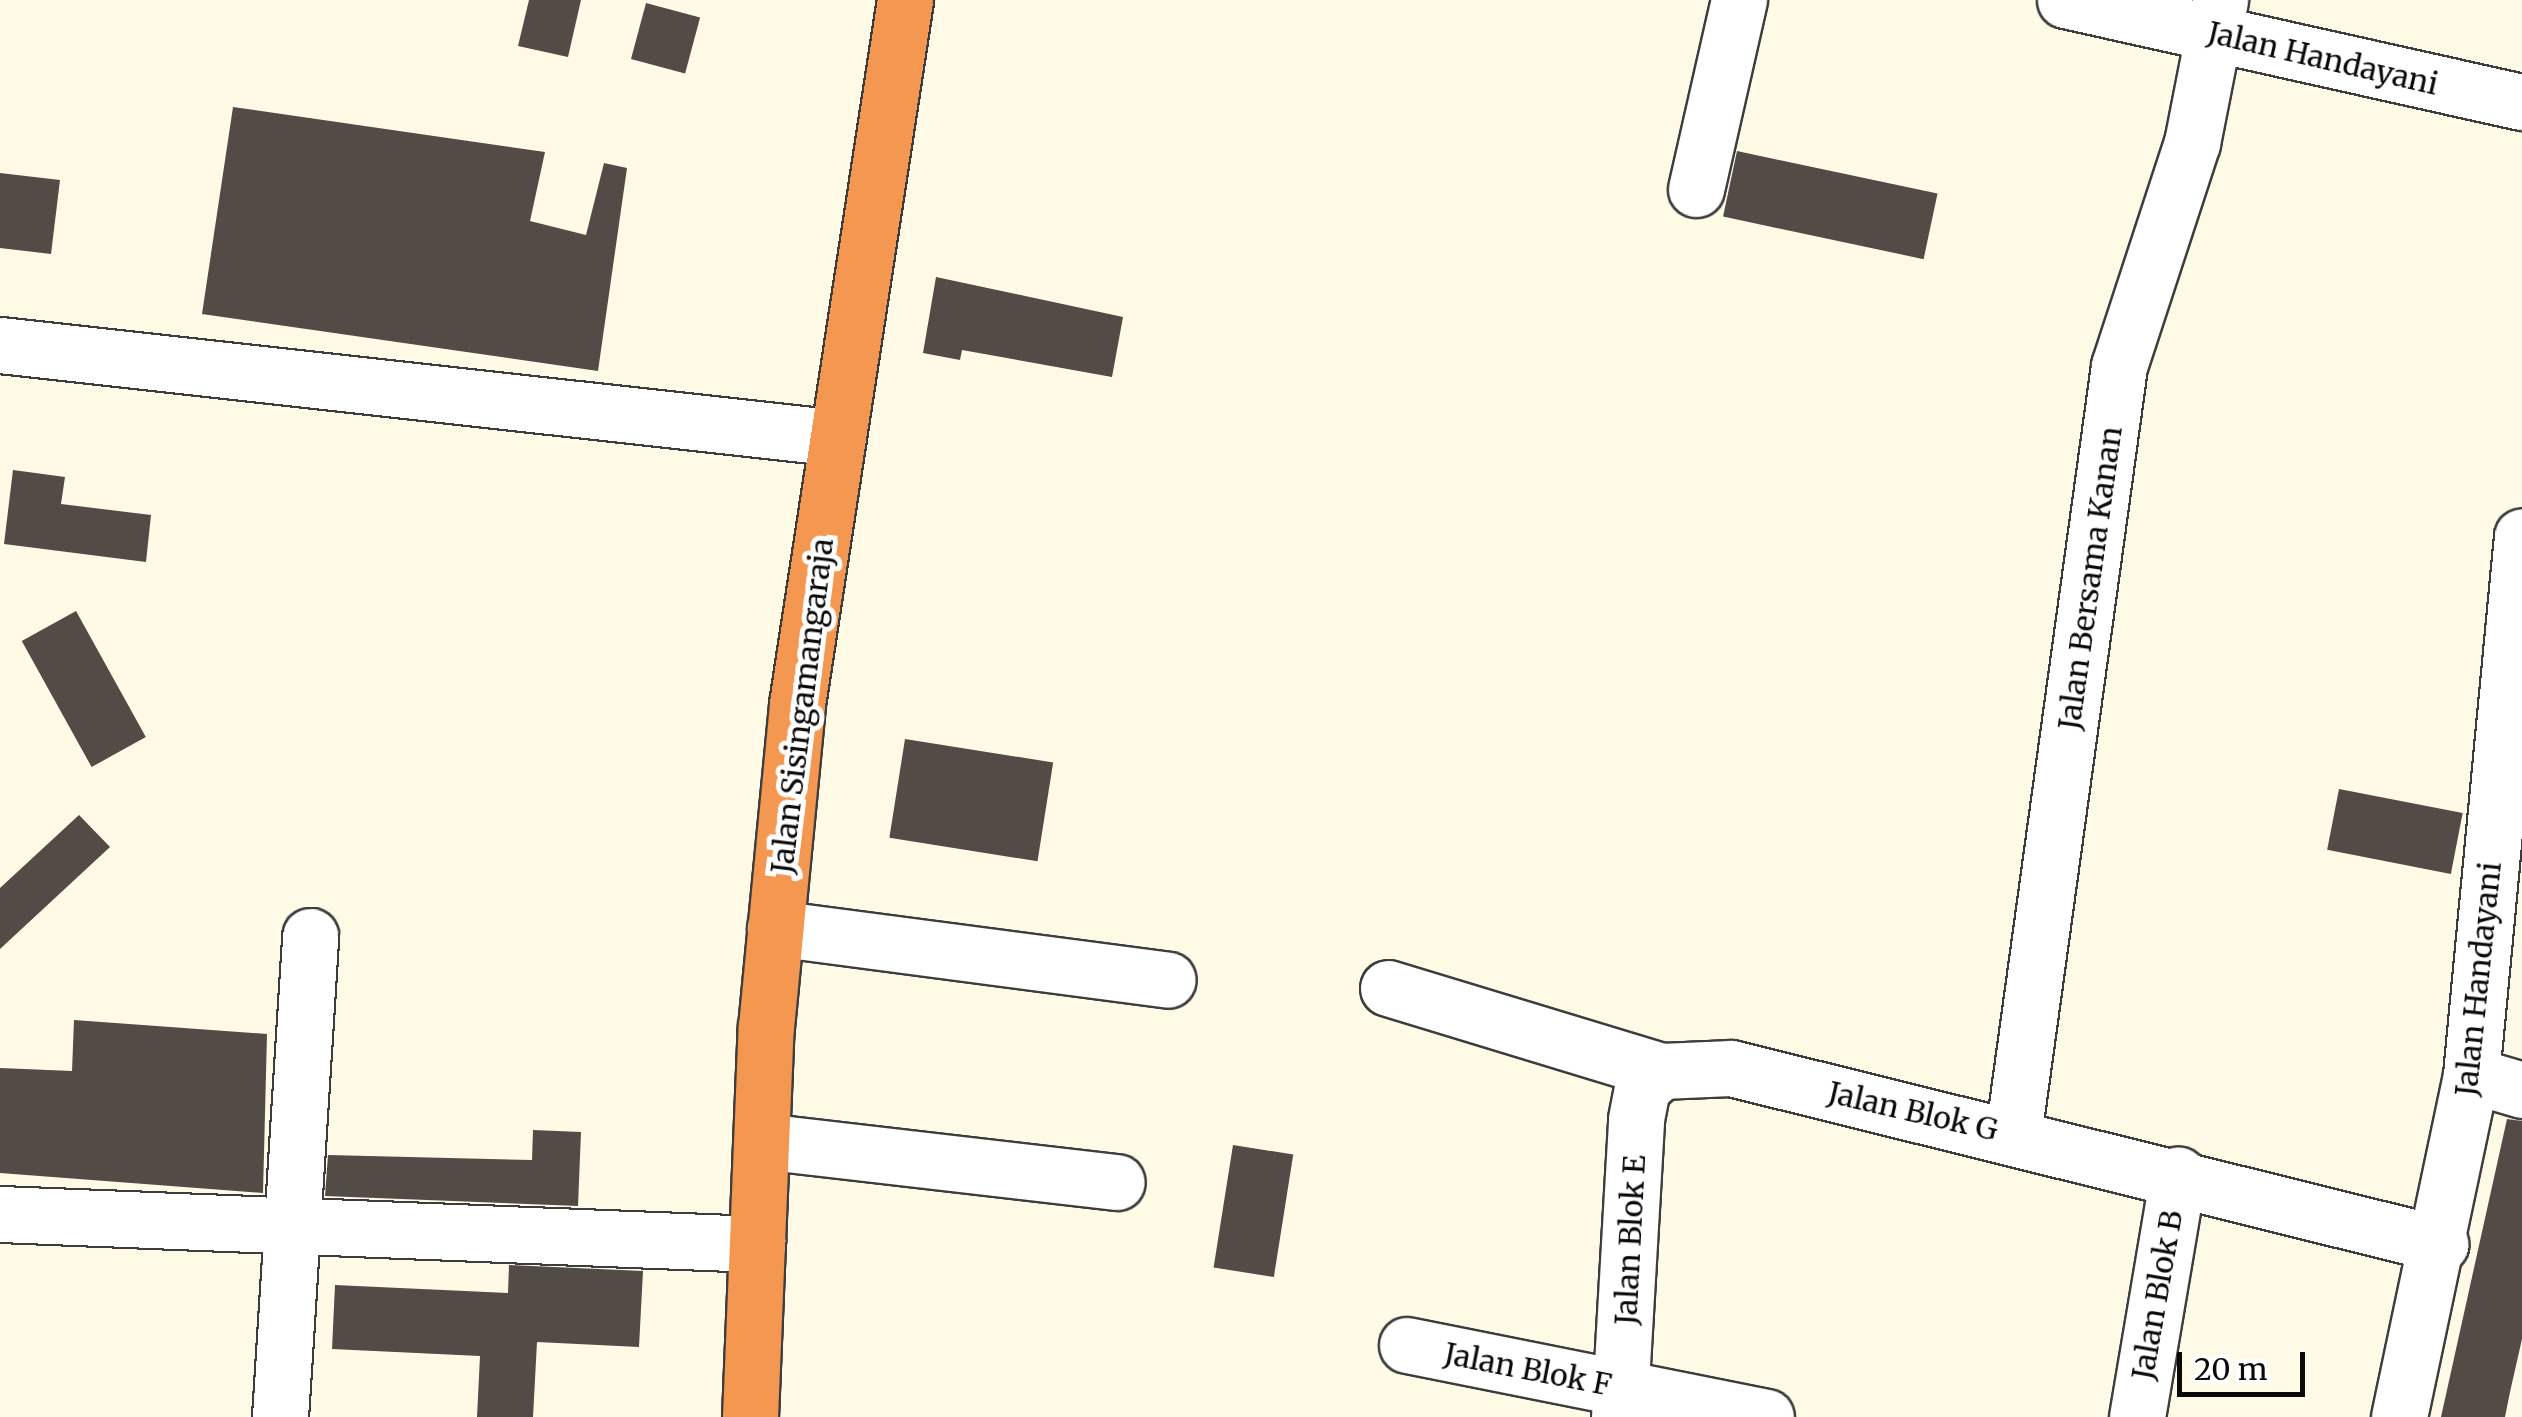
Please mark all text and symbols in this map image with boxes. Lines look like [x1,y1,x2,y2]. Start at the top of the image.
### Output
street label: Jalan Handayani [2204,14,2442,102]
street label: Jalan Bersama Kanan [2051,424,2129,732]
street label: Jalan Sisingamangaraja [764,536,840,876]
street label: Jalan Handayani [2448,860,2508,1098]
street label: Jalan Blok G [1825,1074,2001,1148]
street label: Jalan Blok E [1608,1154,1652,1326]
street label: Jalan Blok B [2124,1207,2190,1383]
scale bar [2182,1332,2310,1394]
street label: Jalan Blok F [1441,1335,1615,1403]
text: 20 m [2194,1350,2267,1388]

